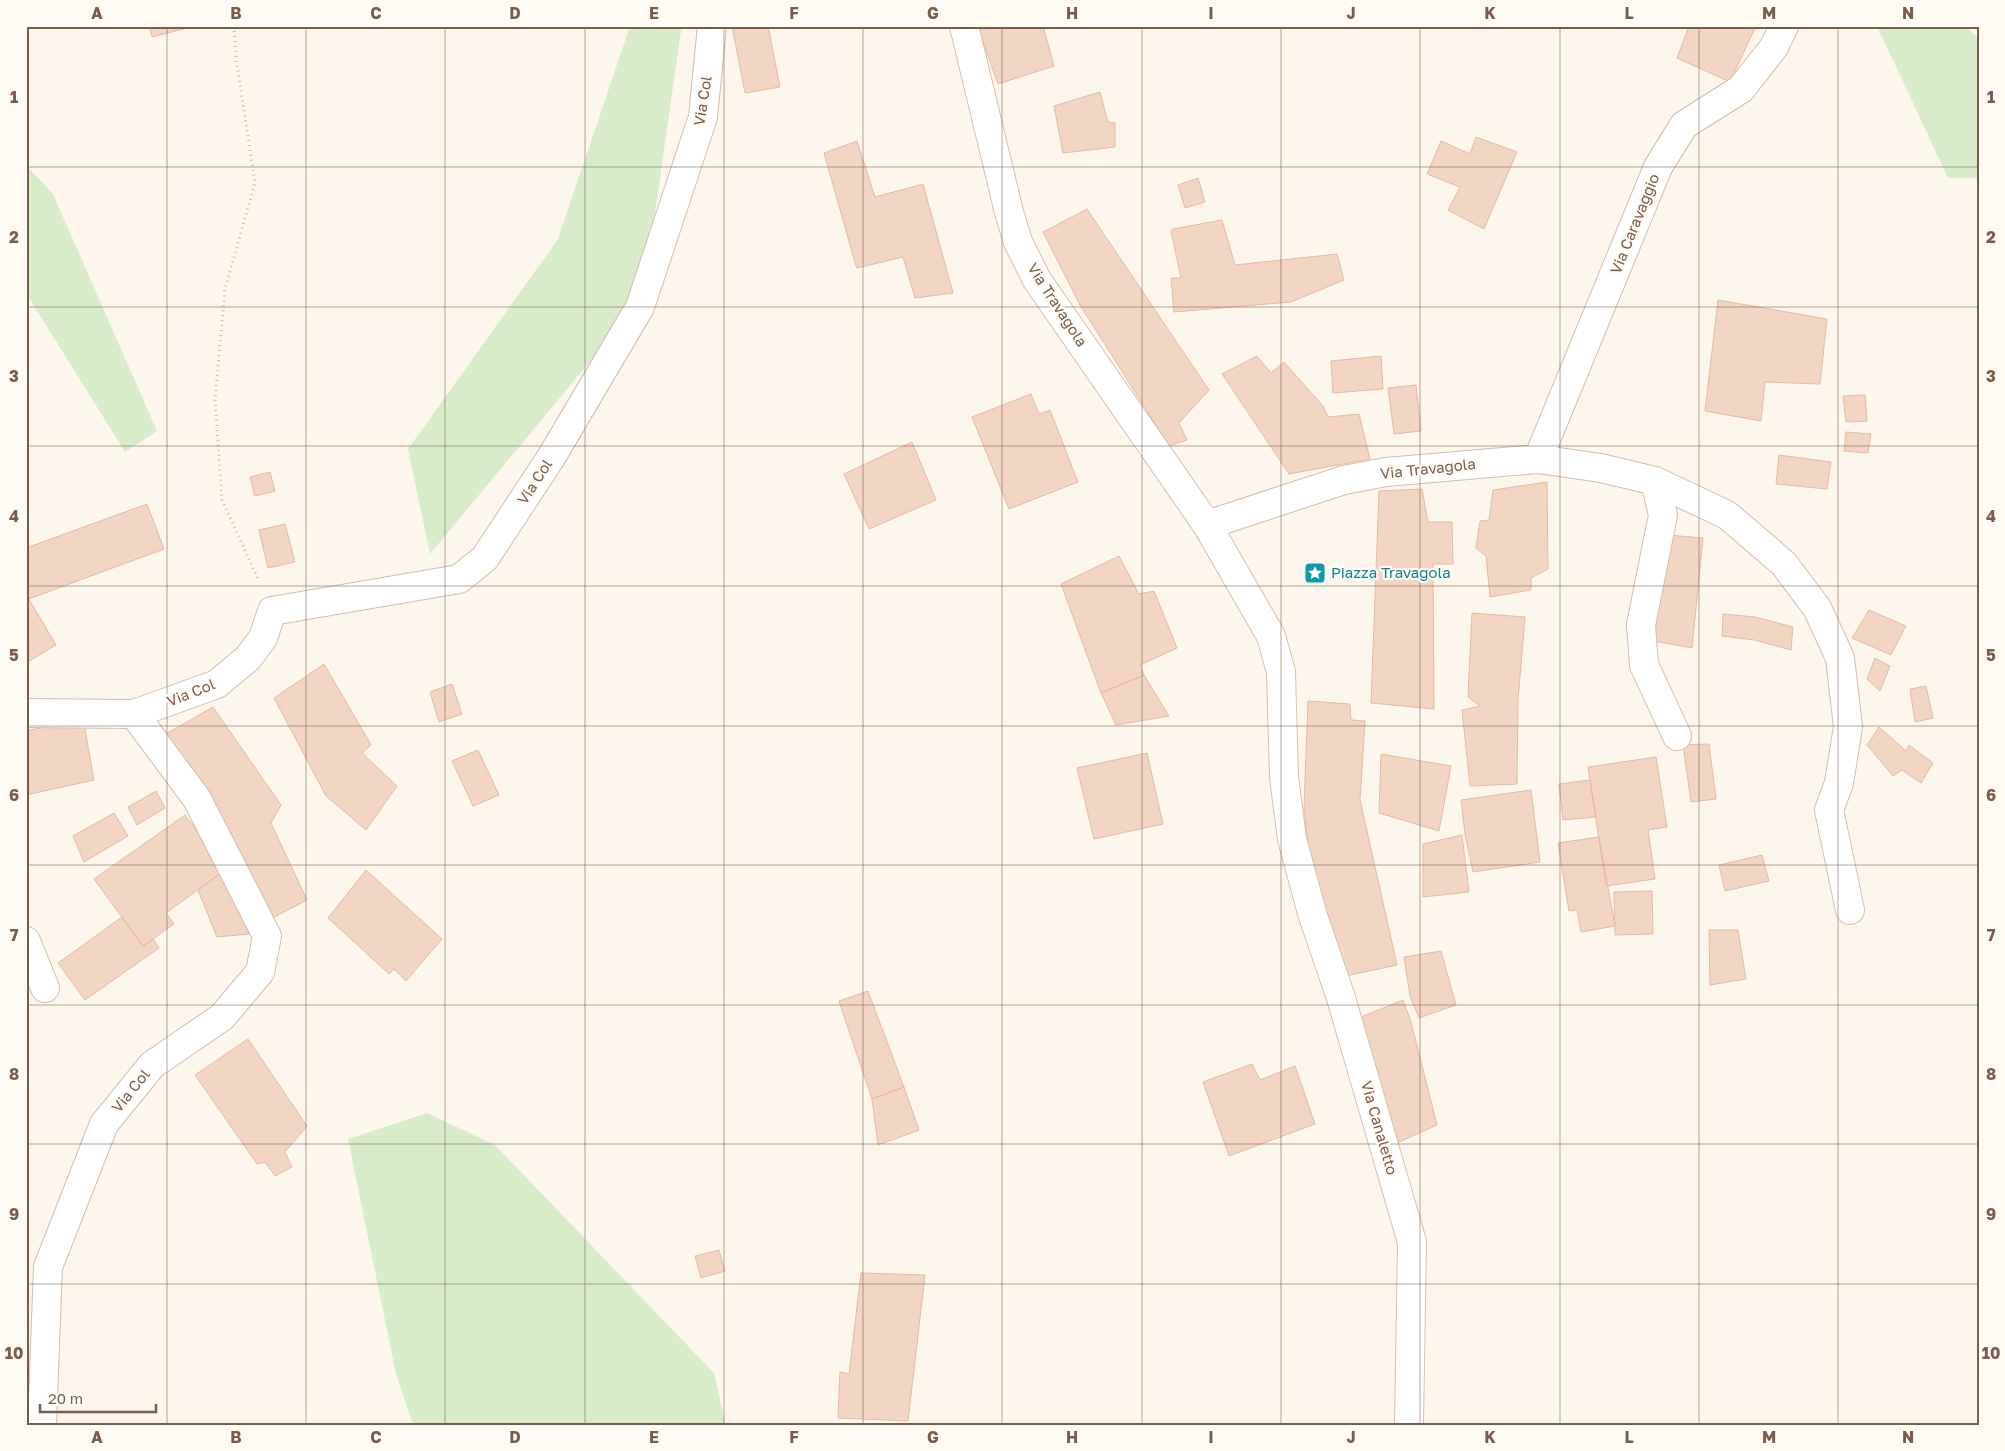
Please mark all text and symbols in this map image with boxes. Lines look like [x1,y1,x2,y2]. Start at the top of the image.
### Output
text: A [91,3,103,23]
text: B [230,3,242,23]
text: C [370,3,382,23]
text: D [509,3,521,23]
text: E [649,3,659,23]
text: F [789,3,799,23]
text: G [927,3,939,23]
text: H [1066,3,1078,23]
text: I [1208,3,1214,23]
text: J [1346,3,1356,23]
text: K [1484,3,1496,23]
text: L [1624,3,1634,23]
text: M [1762,3,1776,23]
text: N [1902,3,1914,23]
street label: Via Col [689,74,715,127]
text: 1 [10,87,18,107]
text: 1 [1987,87,1995,107]
street label: Via Caravaggio [1606,171,1662,276]
text: 2 [9,227,19,247]
text: 2 [1986,227,1996,247]
street label: Via Travagola [1024,259,1092,350]
text: 3 [9,366,19,386]
text: 3 [1986,366,1996,386]
street label: Via Travagola [1379,454,1477,482]
street label: Via Col [513,455,556,507]
text: 4 [9,506,19,526]
text: 4 [1986,506,1996,526]
place icon: Piazza Travagola [1303,561,1327,585]
place label: Piazza Travagola [1331,563,1451,581]
text: 5 [9,645,19,665]
text: 5 [1986,645,1996,665]
street label: Via Col [164,674,217,710]
text: 6 [9,785,19,805]
text: 6 [1986,785,1996,805]
text: 7 [10,925,19,945]
text: 7 [1987,925,1996,945]
text: 8 [9,1064,19,1084]
text: 8 [1986,1064,1996,1084]
street label: Via Col [107,1065,153,1116]
street label: Via Canaletto [1358,1079,1402,1177]
text: 9 [9,1204,19,1224]
text: 9 [1986,1204,1996,1224]
text: 10 [5,1343,23,1363]
text: 10 [1982,1343,2000,1363]
scale bar [40,1381,156,1413]
text: 20 m [48,1389,83,1407]
text: A [91,1427,103,1447]
text: B [230,1427,242,1447]
text: C [370,1427,382,1447]
text: D [509,1427,521,1447]
text: E [649,1427,659,1447]
text: F [789,1427,799,1447]
text: G [927,1427,939,1447]
text: H [1066,1427,1078,1447]
text: I [1208,1427,1214,1447]
text: J [1346,1427,1356,1447]
text: K [1484,1427,1496,1447]
text: L [1624,1427,1634,1447]
text: M [1762,1427,1776,1447]
text: N [1902,1427,1914,1447]

